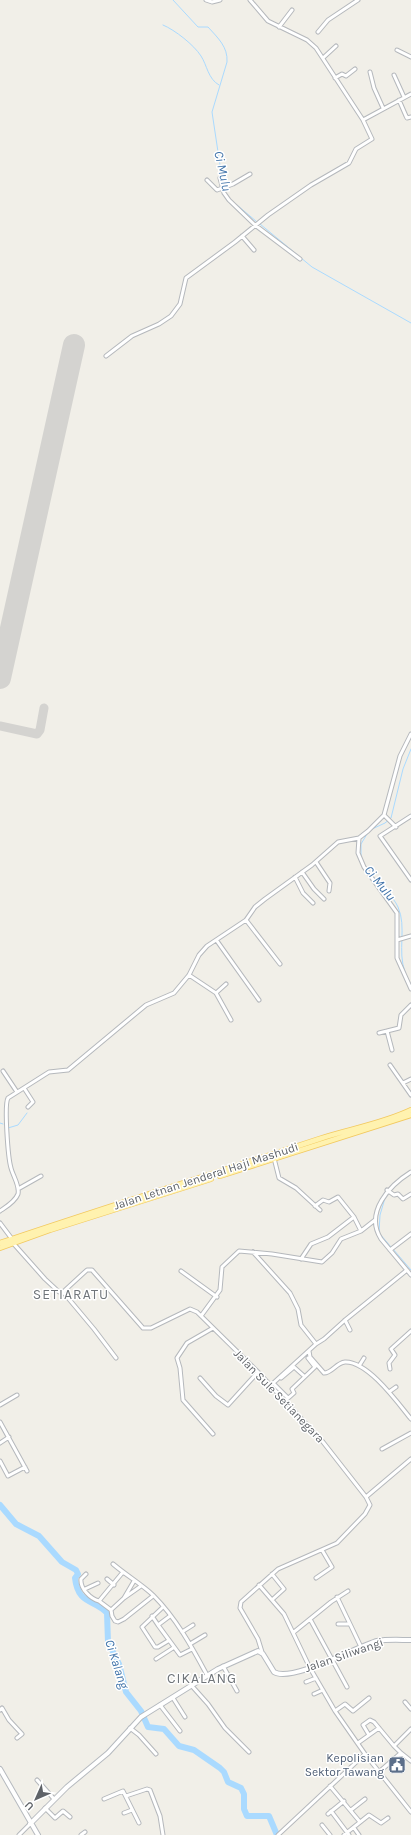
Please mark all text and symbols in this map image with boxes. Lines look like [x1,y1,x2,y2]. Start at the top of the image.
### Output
water label: Ci Mulu [211,149,235,193]
water label: Ci Mulu [361,862,399,904]
street label: Jalan Letnan Jenderal Haji Mashudi [112,1139,300,1213]
district label: SETIARATU [33,1286,109,1303]
street label: Jalan Sule Setianegara [231,1346,327,1446]
street label: Jalan Siliwangi [303,1635,385,1675]
water label: Ci Kalang [102,1638,132,1692]
district label: CIKALANG [167,1670,237,1687]
place label: Kepolisian Sektor Tawang [305,1751,384,1779]
public building icon: Kepolisian Sektor Tawang [387,1755,407,1775]
north arrow [16,1779,56,1819]
text: U [22,1798,37,1813]

